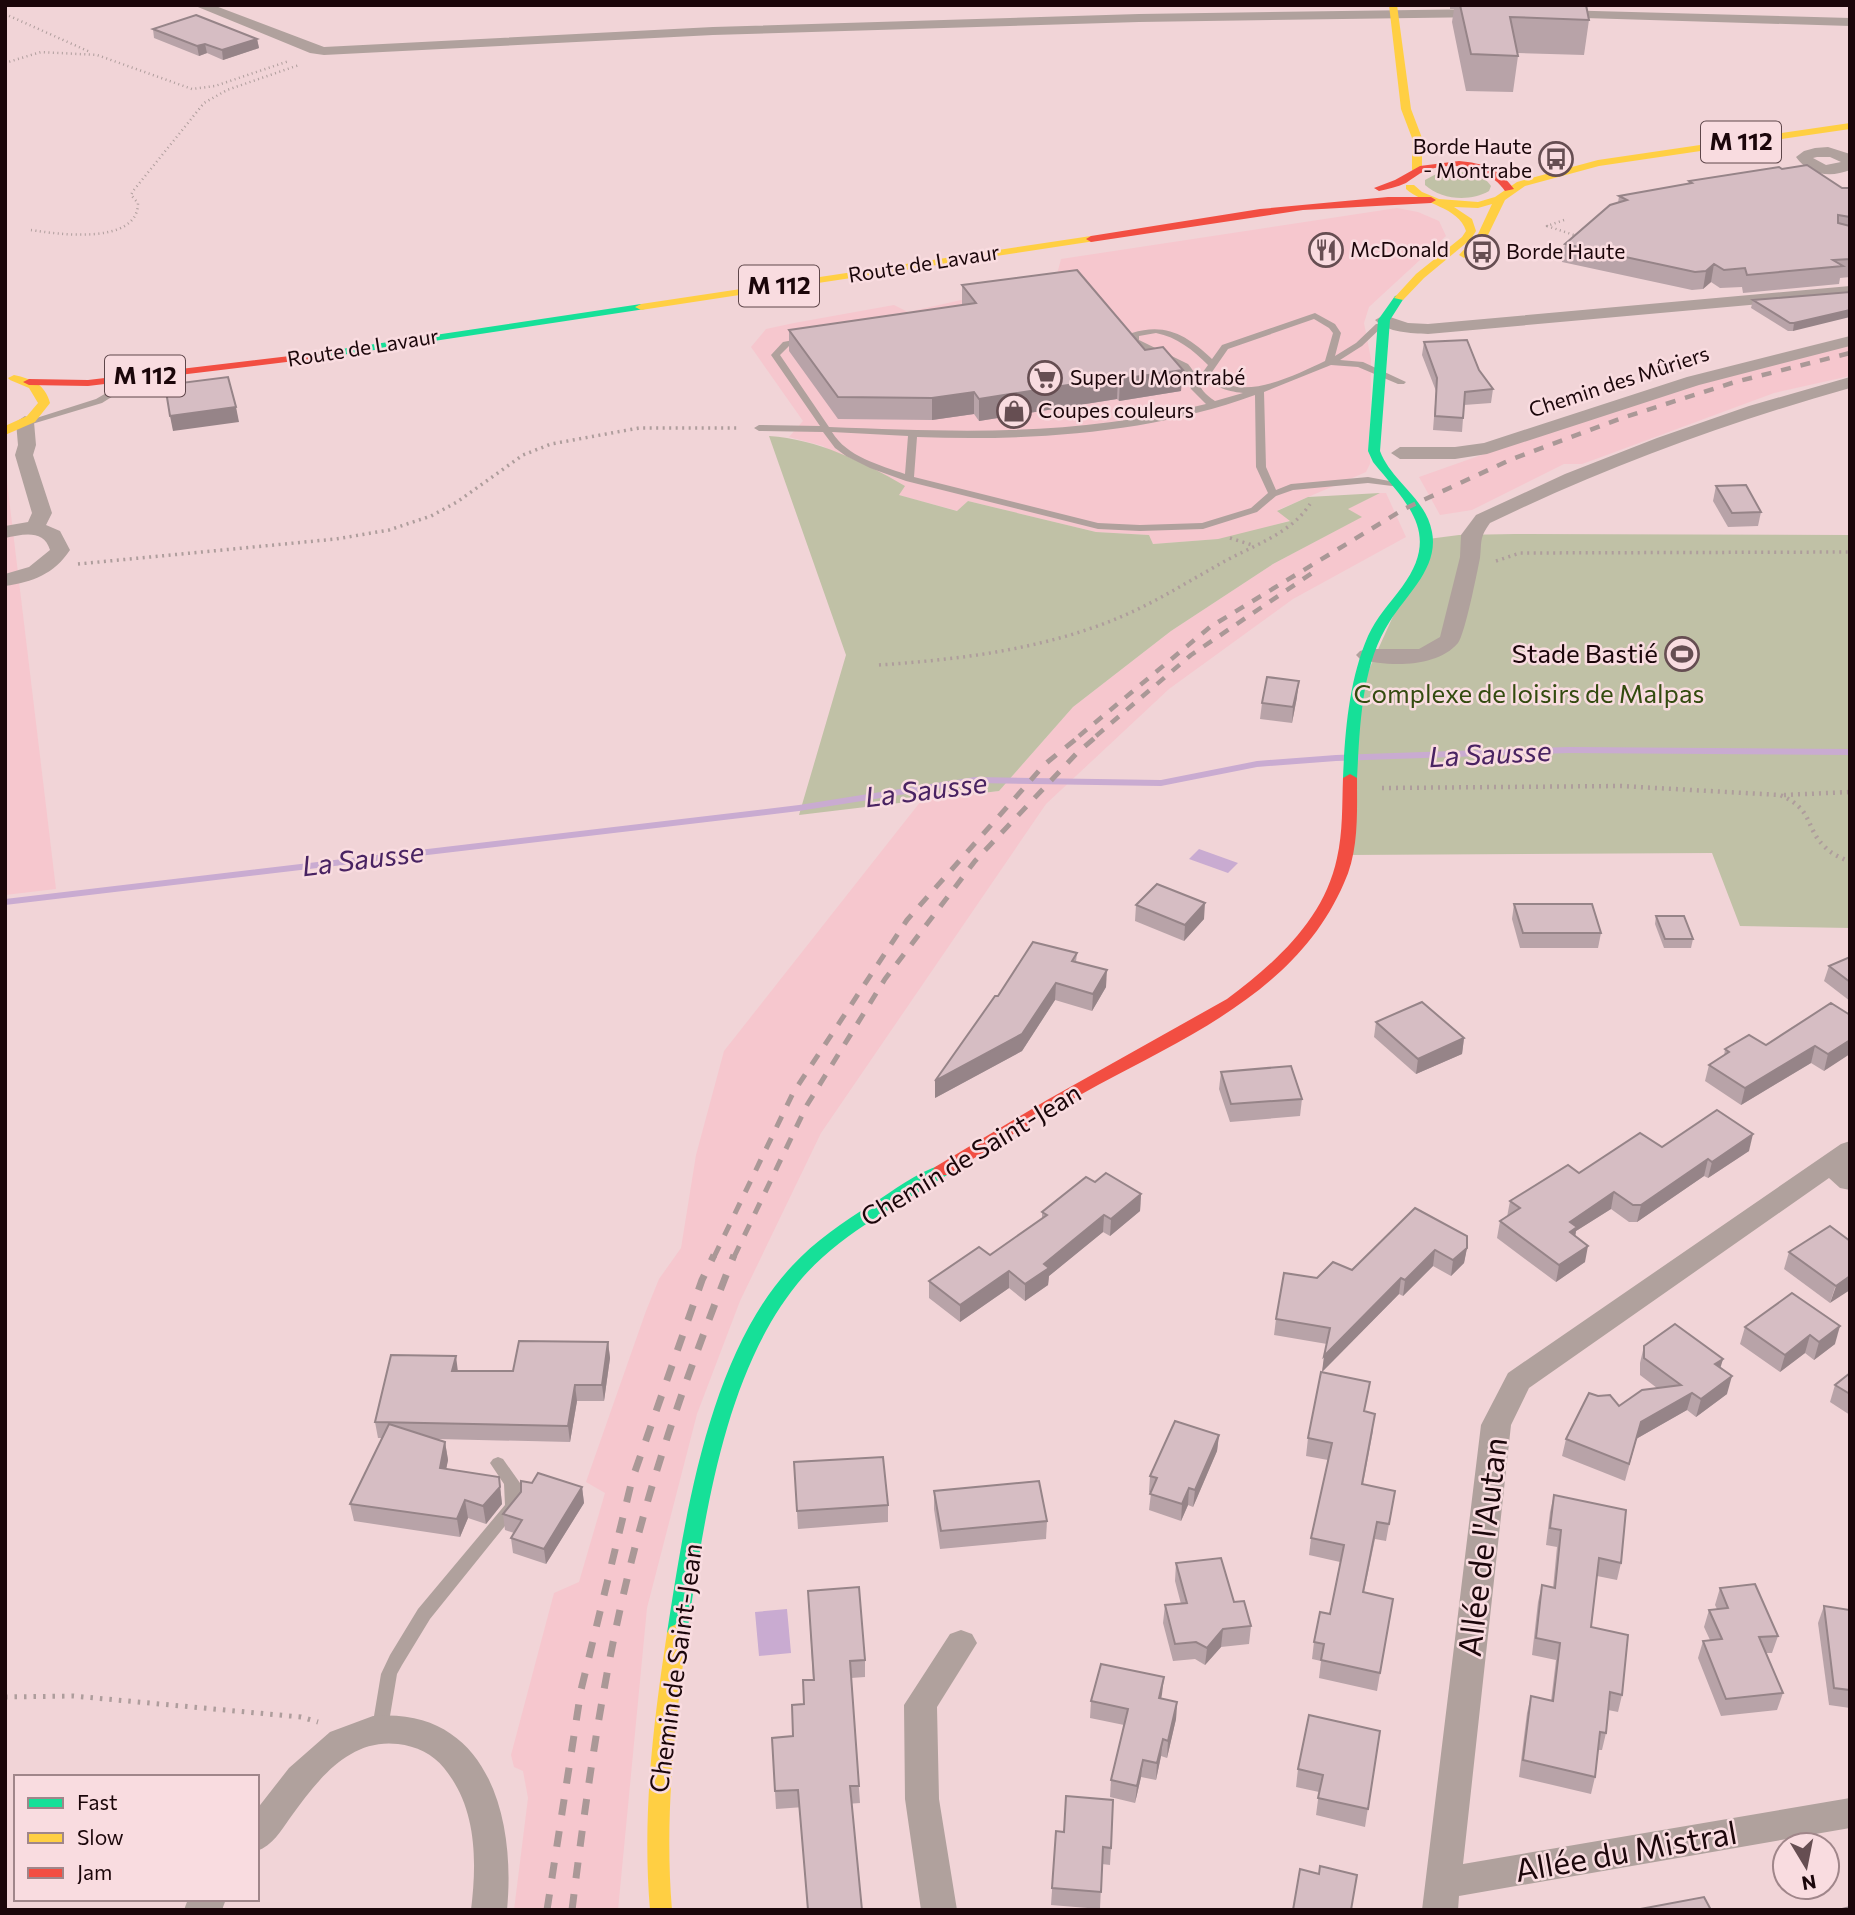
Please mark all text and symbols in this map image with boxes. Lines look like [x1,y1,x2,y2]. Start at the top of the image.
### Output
road number: M 112 [1701,122,1781,162]
place label: Borde Haute - Montrabe [1413,133,1532,182]
bus stop icon: Borde Haute - Montrabe [1537,140,1575,178]
restaurant icon: McDonald [1307,231,1345,269]
bus stop icon: Borde Haute [1463,233,1501,271]
place label: McDonald [1350,236,1449,261]
street label: Route de Lavaur [846,238,1001,287]
place label: Borde Haute [1506,238,1625,263]
road number: M 112 [739,265,819,306]
street label: Route de Lavaur [285,322,440,371]
street label: Chemin des Mûriers [1525,340,1712,422]
road number: M 112 [105,356,185,396]
supermarket icon: Super U Montrabé [1026,359,1064,397]
place label: Super U Montrabé [1070,364,1245,389]
shop icon: Coupes couleurs [995,392,1033,430]
place label: Coupes couleurs [1038,397,1194,422]
sports icon: Stade Bastié [1663,635,1701,673]
place label: Stade Bastié [1512,637,1658,668]
park label: Complexe de loisirs de Malpas [1354,677,1704,708]
water label: La Sausse [1428,733,1552,773]
water label: La Sausse [863,765,989,813]
water label: La Sausse [300,834,426,882]
street label: Chemin de Saint-Jean [855,1076,1086,1232]
street label: Allée de l'Autan [1448,1435,1514,1659]
street label: Chemin de Saint-Jean [642,1541,707,1794]
legend [14,1775,259,1901]
text: Fast [77,1789,118,1814]
street label: Allée du Mistral [1512,1811,1740,1889]
text: Slow [77,1824,124,1849]
north arrow [1771,1831,1841,1901]
text: Jam [77,1859,112,1884]
text: N [1800,1871,1818,1896]

